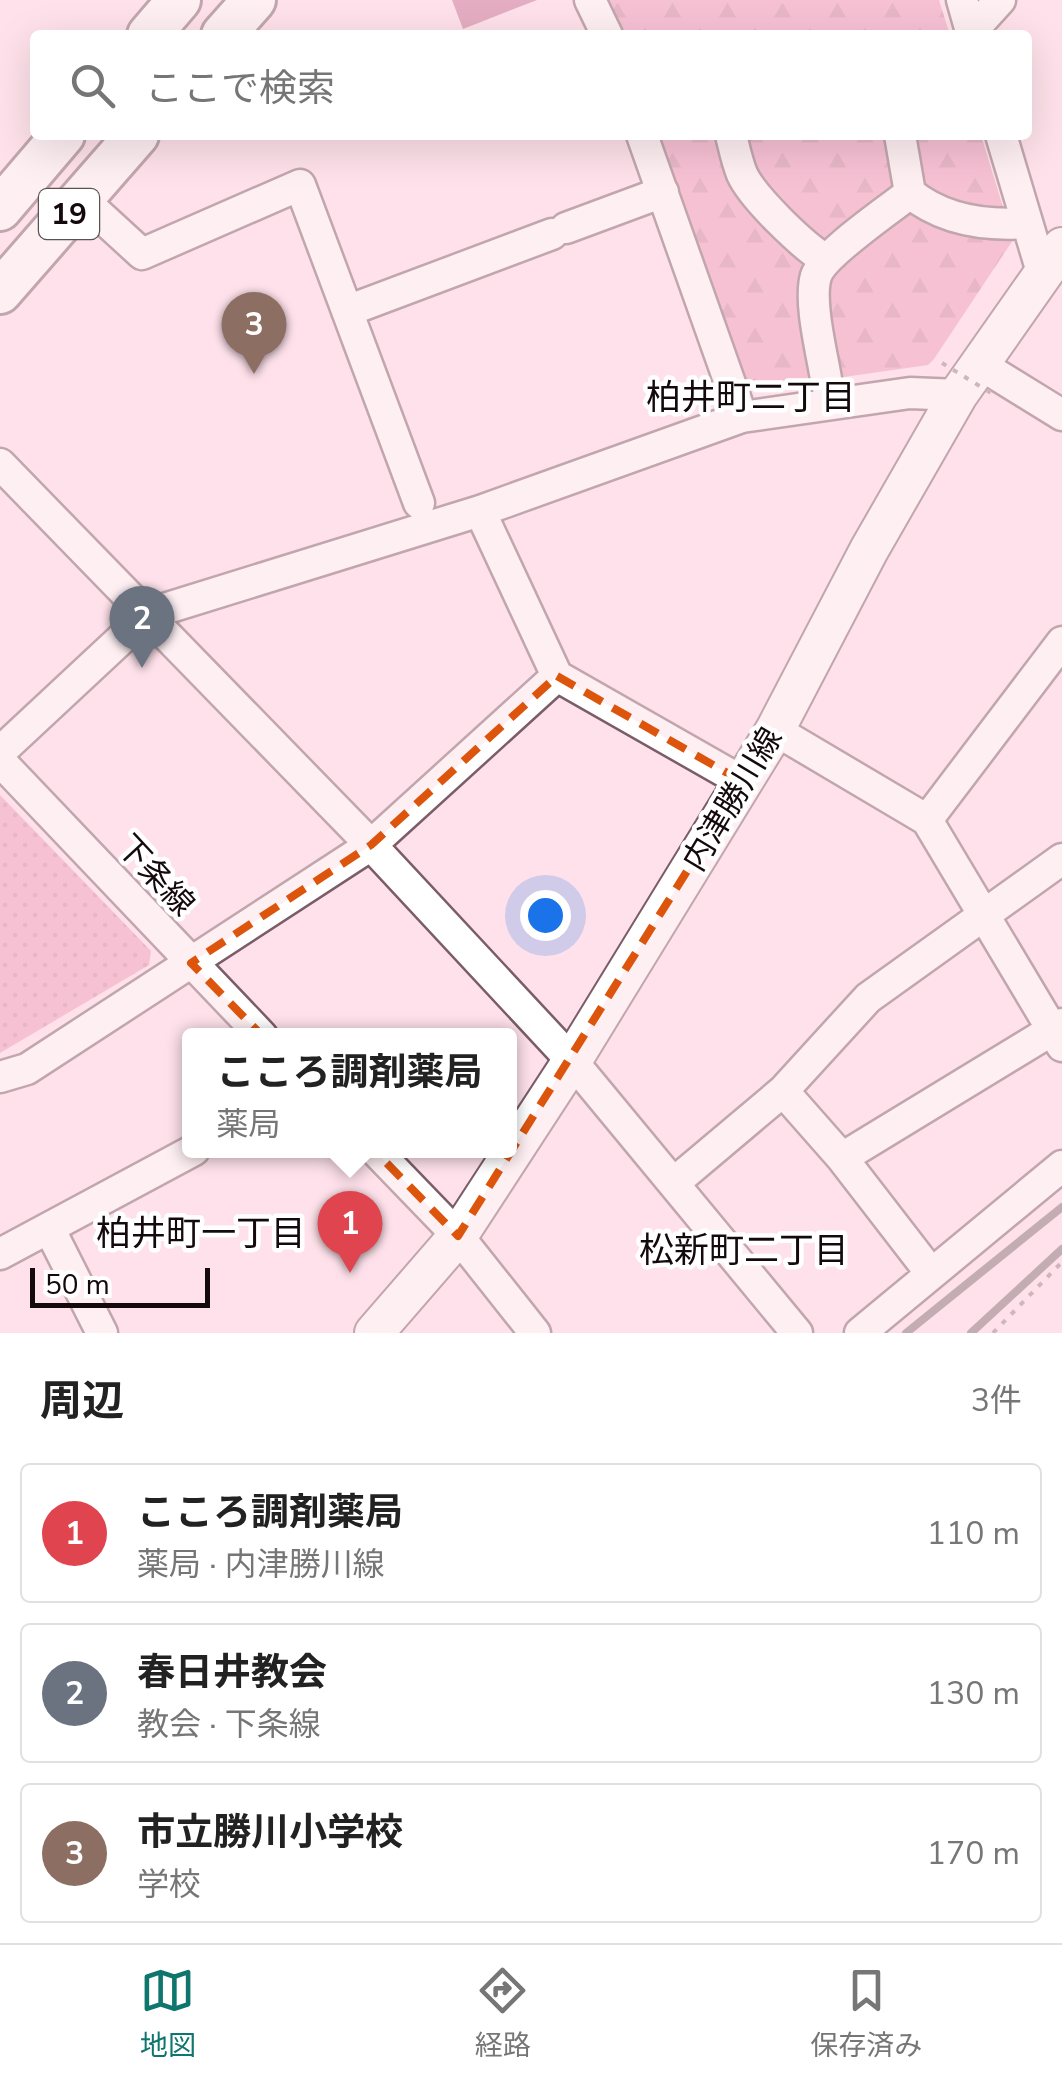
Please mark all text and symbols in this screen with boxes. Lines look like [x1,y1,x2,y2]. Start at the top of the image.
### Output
search box [30,30,1032,140]
icon: search [65,58,120,113]
text: ここで検索 [145,63,335,114]
road number: 19 [39,189,99,239]
pin: 3 [222,292,286,374]
district label: 柏井町二丁目 [646,374,856,421]
pin: 2 [110,586,174,668]
street label: 内津勝川線 [673,720,792,879]
street label: 下条線 [107,826,204,925]
your location [520,890,571,941]
popup [182,1028,517,1158]
text: こころ調剤薬局 [216,1047,483,1098]
text: 薬局 [216,1103,281,1146]
pin: 1 [318,1190,382,1273]
district label: 柏井町一丁目 [96,1210,306,1257]
district label: 松新町二丁目 [639,1227,849,1274]
scale bar [30,1263,210,1308]
text: 50 m [45,1266,110,1304]
text: 周辺 [40,1373,124,1430]
text: 3件 [971,1379,1022,1422]
text: こころ調剤薬局 [137,1487,403,1538]
text: 1 [65,1512,84,1555]
text: 110 m [927,1512,1020,1555]
text: 薬局 · 内津勝川線 [137,1543,385,1586]
text: 春日井教会 [137,1647,327,1698]
text: 2 [65,1672,84,1715]
text: 130 m [927,1672,1020,1715]
text: 教会 · 下条線 [137,1703,321,1746]
text: 市立勝川小学校 [137,1807,403,1858]
text: 3 [65,1832,84,1875]
text: 170 m [927,1832,1020,1875]
text: 学校 [137,1863,201,1906]
tab: 地図 [140,1963,196,2065]
tab: 経路 [475,1963,531,2065]
tab: 保存済み [810,1963,922,2065]

